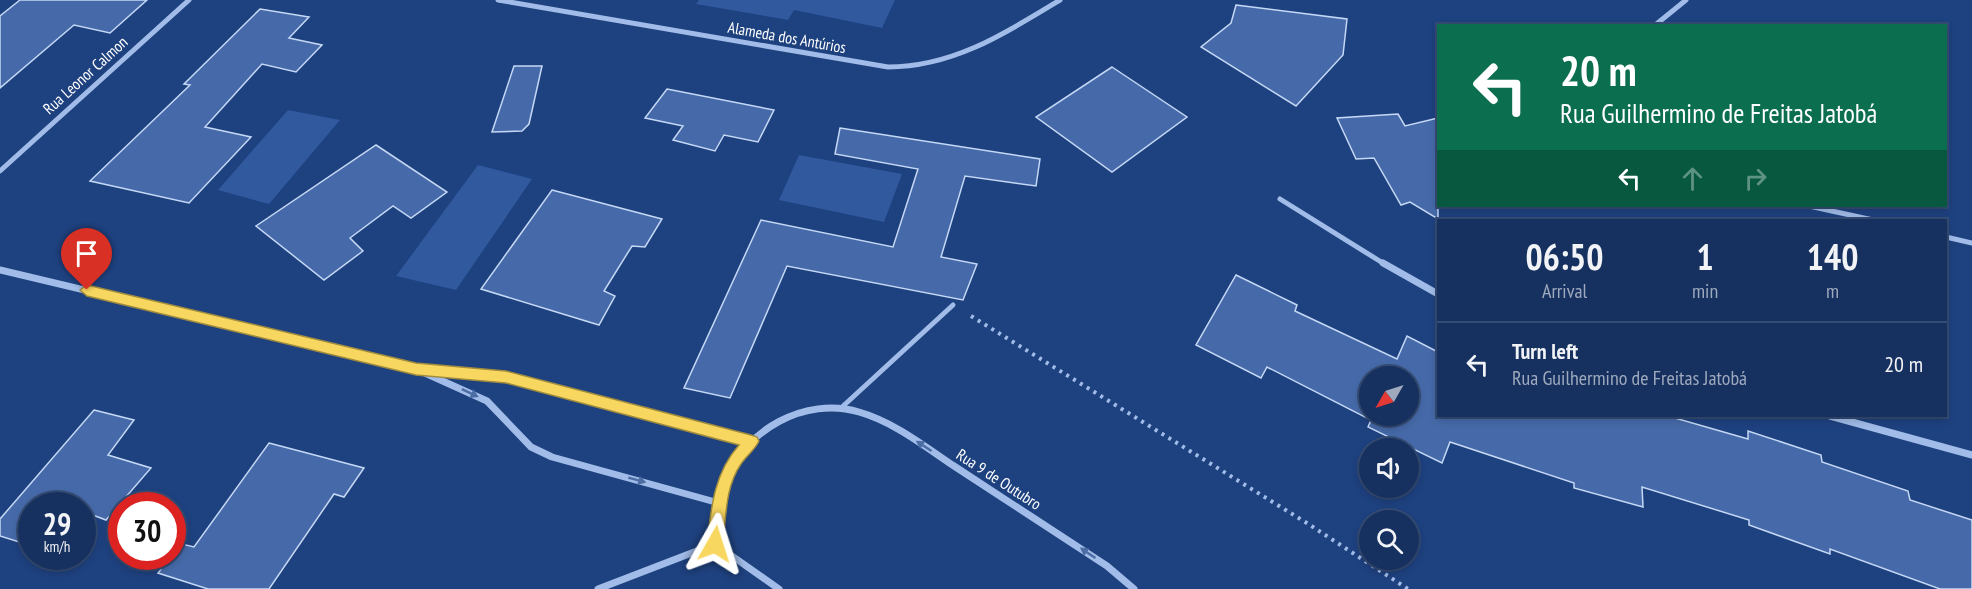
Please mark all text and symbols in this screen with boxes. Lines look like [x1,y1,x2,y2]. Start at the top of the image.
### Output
street label: Alameda dos Antúrios [726,17,848,57]
street label: Rua Leonor Calmon [39,32,131,118]
text: 20 m [1560,43,1637,98]
icon: left [1461,48,1539,126]
text: Rua Guilhermino de Freitas Jatobá [1560,96,1877,130]
icon: left [1613,162,1646,195]
icon: ahead [1676,162,1709,195]
icon: right [1739,162,1772,195]
pin [61,228,112,290]
text: 06:50 [1526,233,1603,280]
text: 1 [1696,233,1714,280]
text: 140 [1807,233,1858,280]
icon: arrive [70,237,103,270]
text: Arrival [1542,278,1587,304]
text: min [1692,278,1718,304]
text: m [1826,278,1839,304]
text: Turn left [1512,337,1578,365]
icon: left [1461,348,1494,381]
text: 20 m [1884,350,1923,378]
text: Rua Guilhermino de Freitas Jatobá [1512,365,1747,391]
north arrow [1359,366,1419,426]
map controls [1359,366,1419,570]
one-way arrow [461,388,478,397]
button: sound [1359,438,1419,498]
one-way arrow [916,441,933,452]
street label: Rua 9 de Outubro [953,444,1045,514]
one-way arrow [628,476,647,486]
speed limit sign: 30 [108,492,186,570]
text: 29 [43,504,71,543]
button: search [1359,510,1419,570]
position arrow [683,512,747,576]
text: km/h [44,537,70,556]
one-way arrow [1080,547,1096,559]

